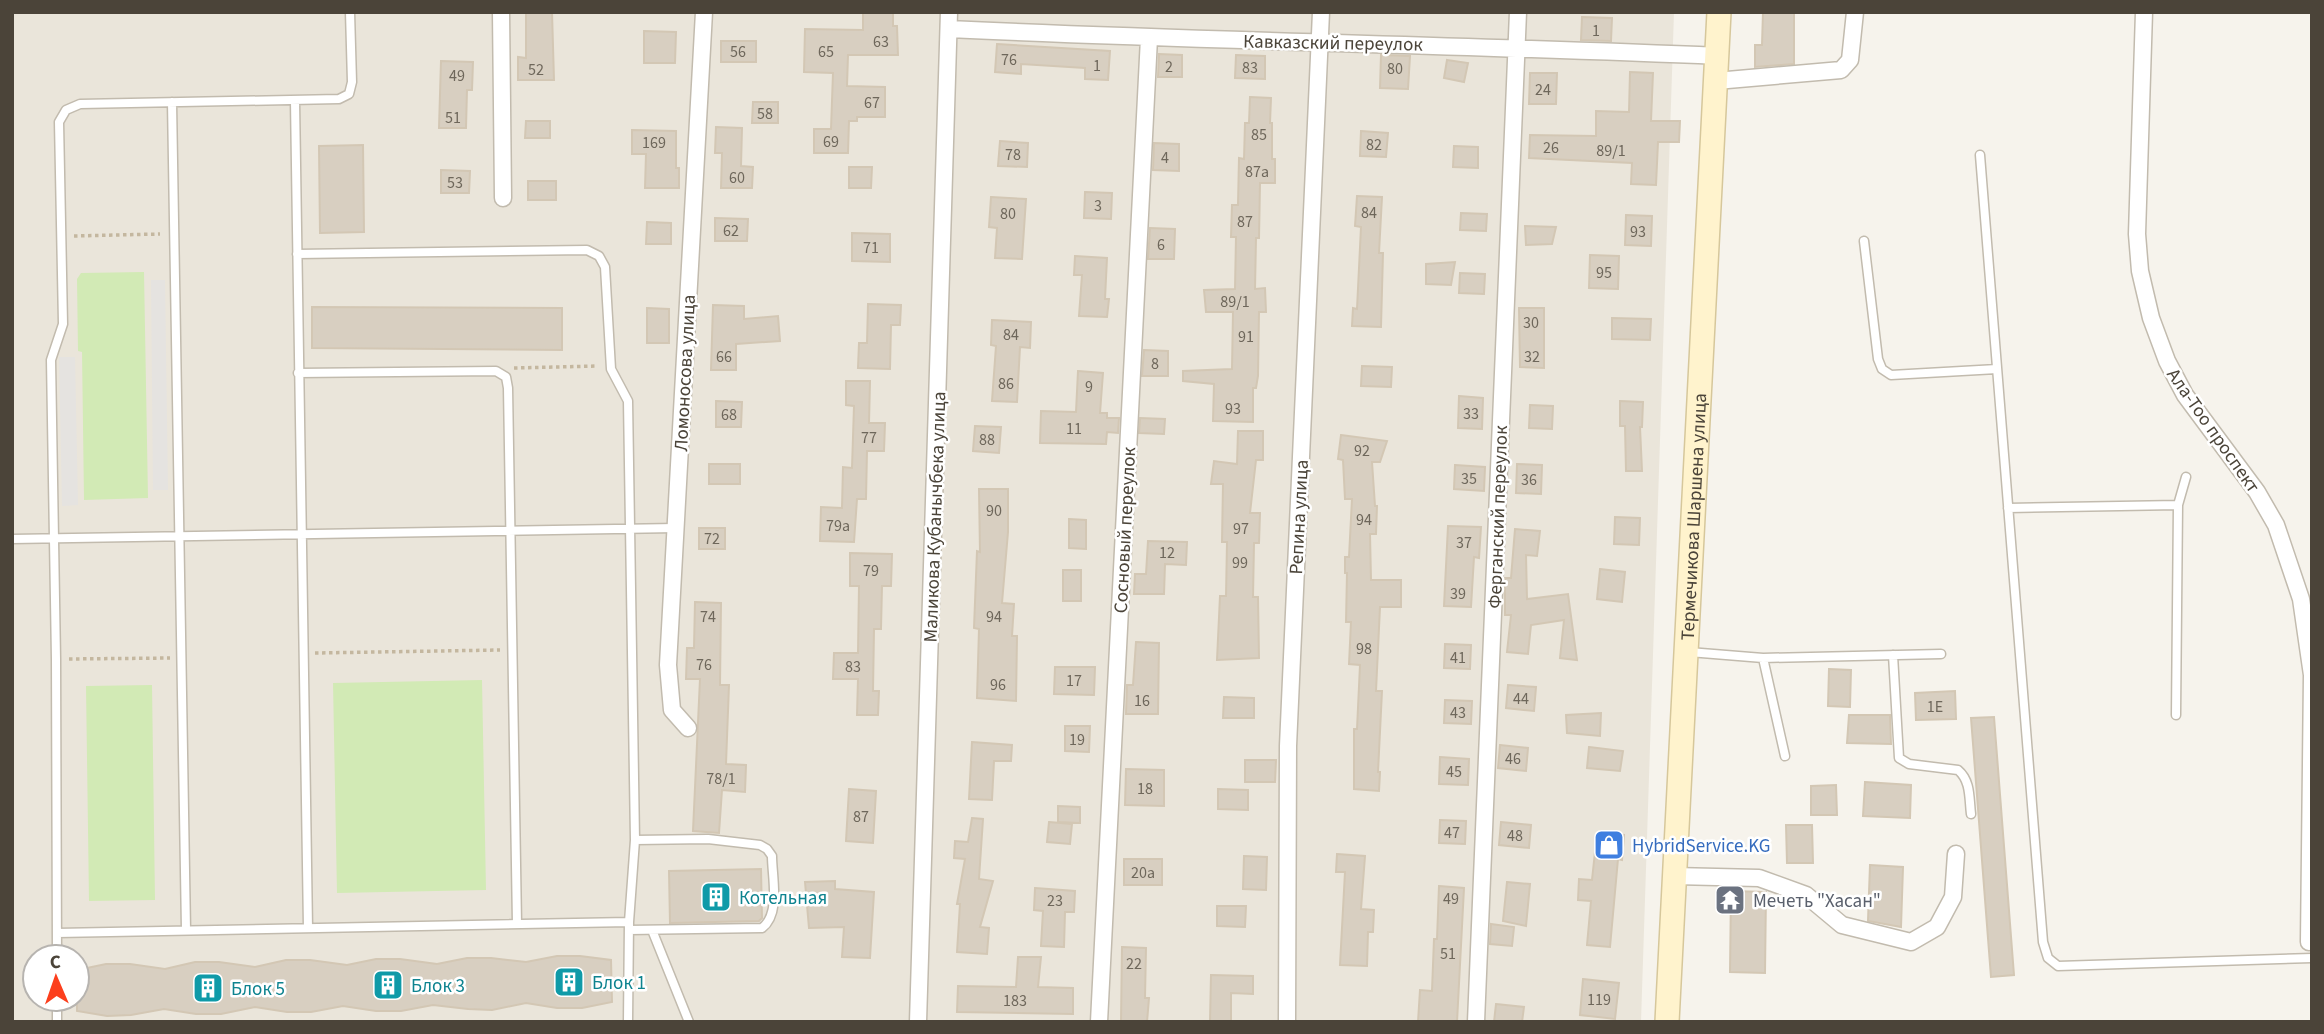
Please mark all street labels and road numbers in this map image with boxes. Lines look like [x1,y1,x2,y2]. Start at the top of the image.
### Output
street label: Кавказский переулок [1243,28,1424,59]
street label: Ломоносова улица [668,294,703,452]
street label: Ала-Тоо проспект [2160,363,2266,499]
street label: Маликова Кубанычбека улица [918,391,953,643]
street label: Термечикова Шаршена улица [1675,392,1714,641]
street label: Ферганский переулок [1482,424,1515,609]
street label: Сосновый переулок [1108,446,1143,614]
street label: Репина улица [1283,459,1316,575]

